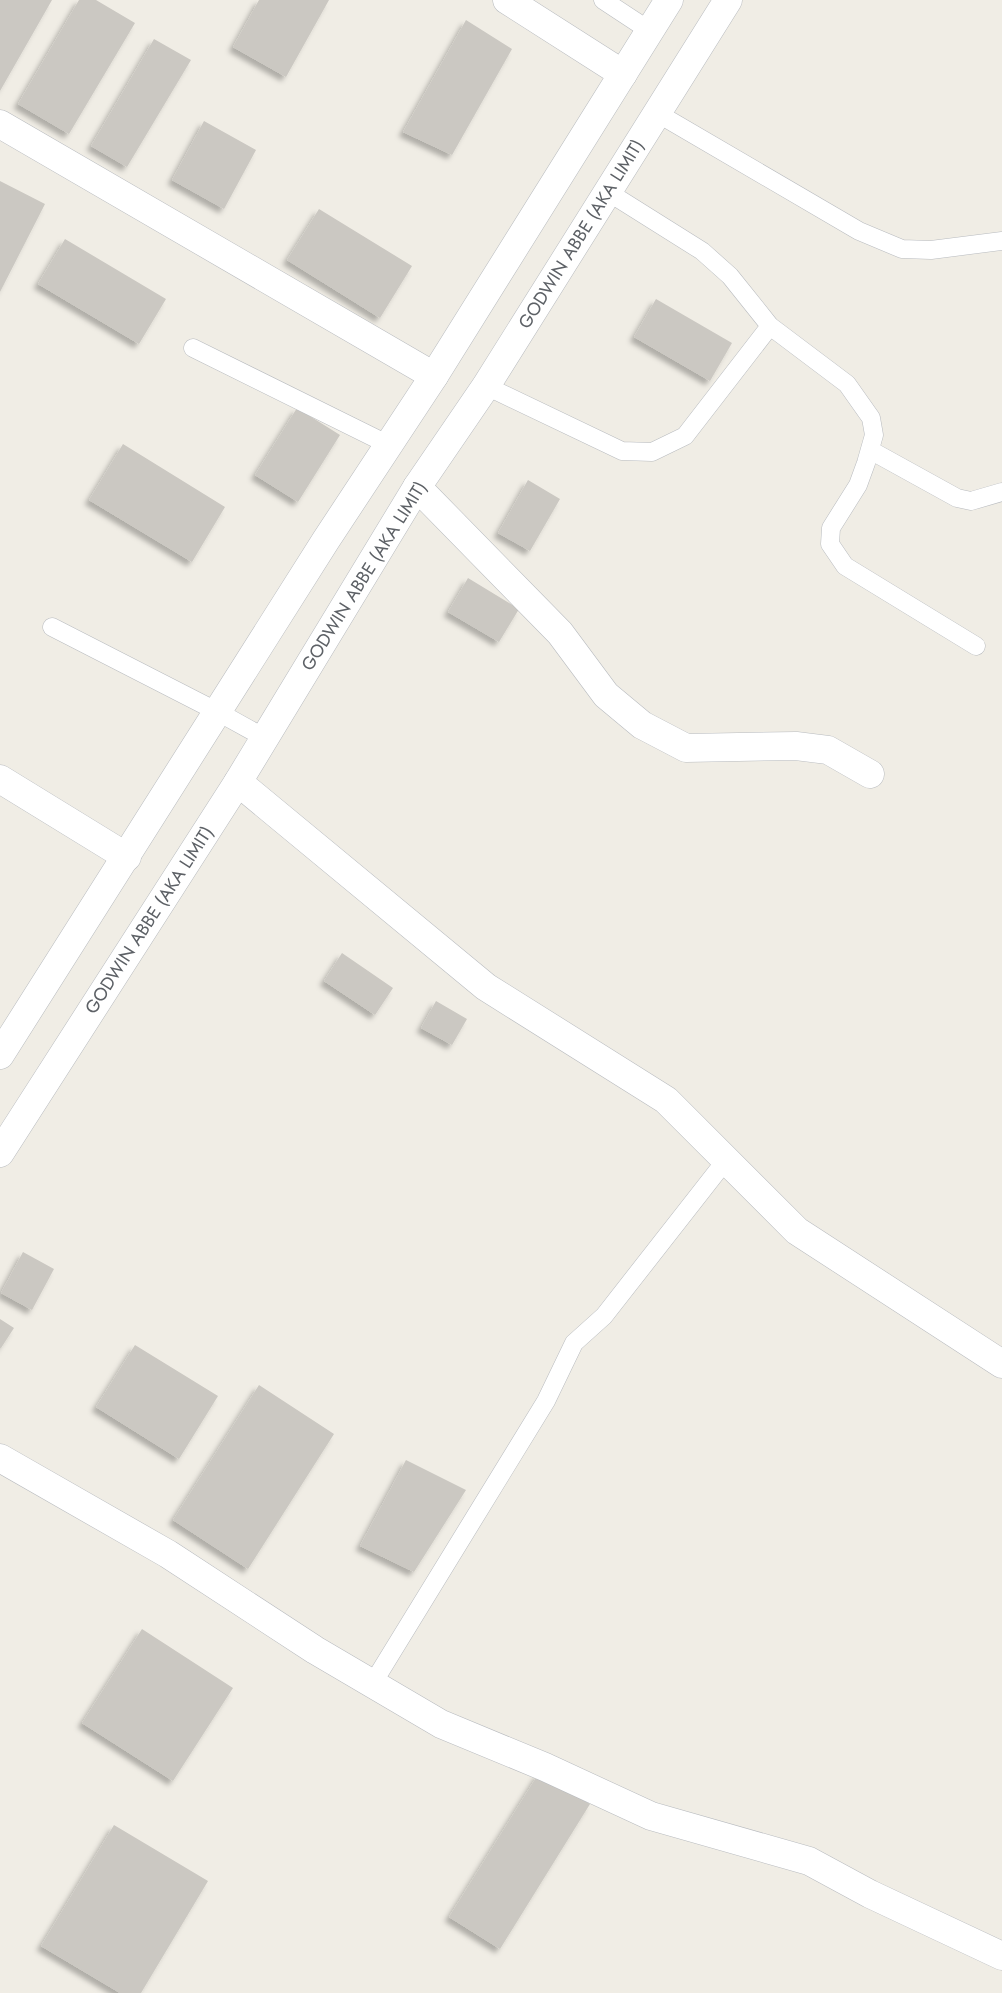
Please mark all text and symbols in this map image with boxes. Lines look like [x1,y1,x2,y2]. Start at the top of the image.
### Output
street label: GODWIN ABBE (AKA LIMIT) [512,134,650,334]
street label: GODWIN ABBE (AKA LIMIT) [295,476,433,676]
street label: GODWIN ABBE (AKA LIMIT) [78,821,220,1019]

